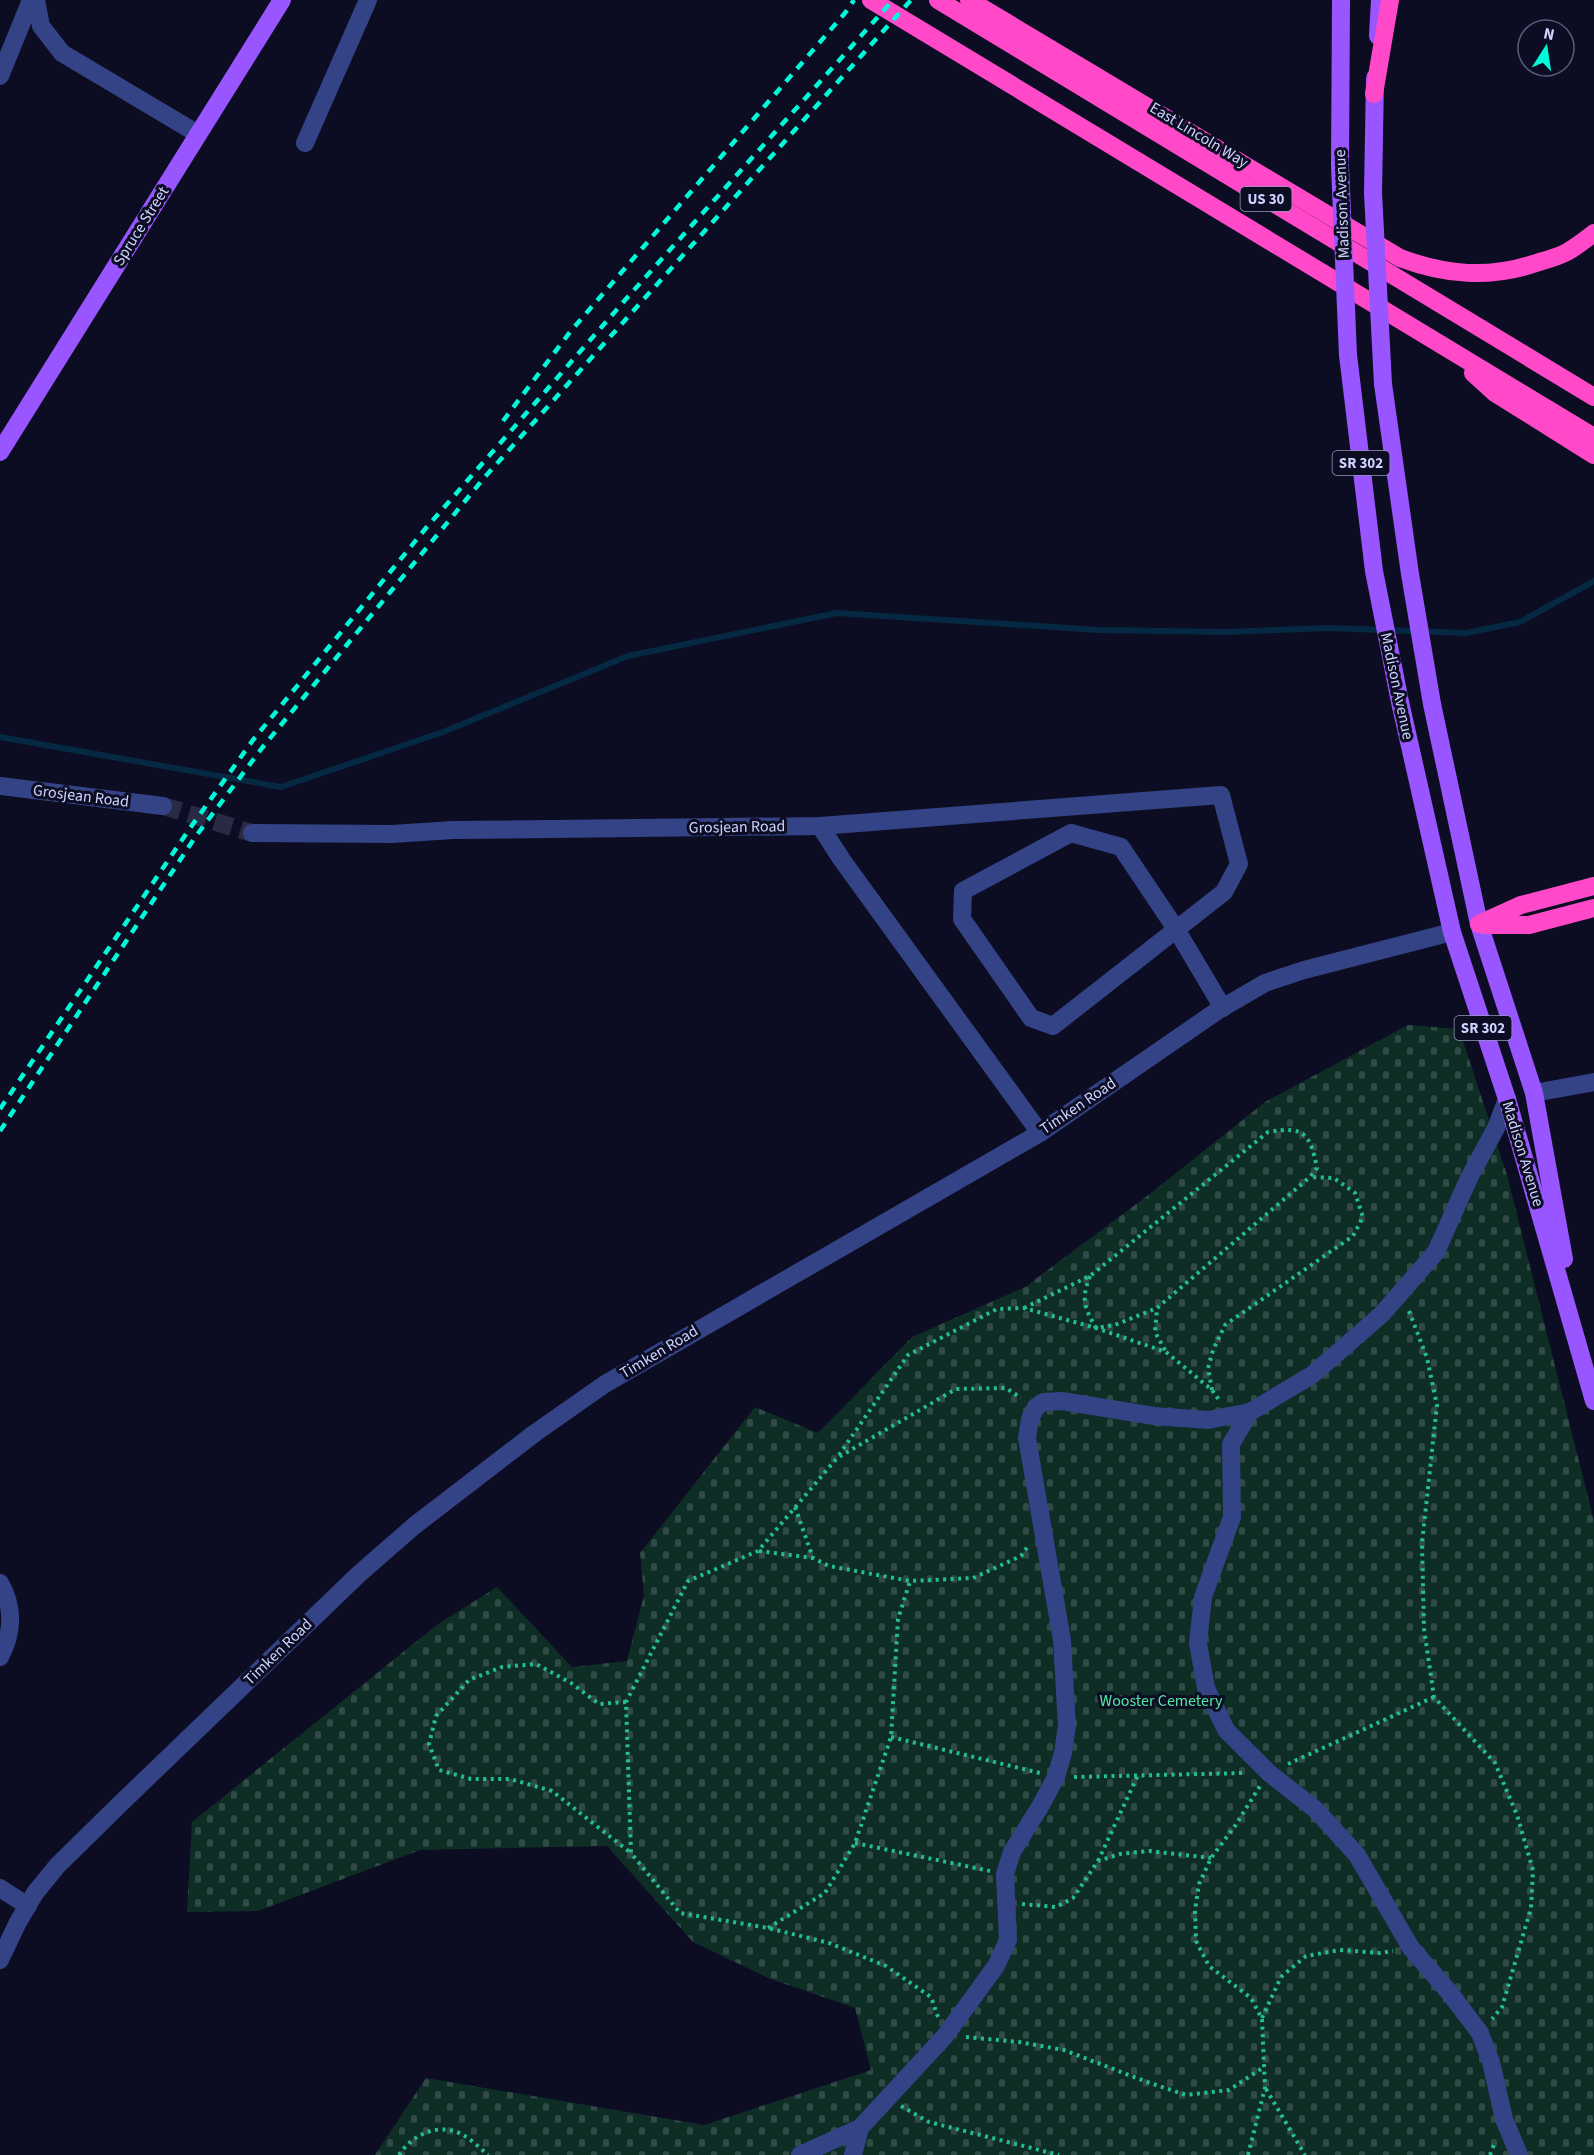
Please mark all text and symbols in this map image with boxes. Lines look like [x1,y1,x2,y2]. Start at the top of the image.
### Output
north arrow [1516,18,1576,78]
text: N [1541,22,1556,46]
street label: East Lincoln Way [1146,97,1253,173]
street label: Madison Avenue [1329,149,1355,259]
street label: Spruce Street [108,182,174,270]
road number: US 30 [1240,187,1292,211]
road number: SR 302 [1332,451,1390,475]
street label: Madison Avenue [1375,630,1419,742]
street label: Grosjean Road [32,779,130,813]
street label: Grosjean Road [688,815,786,839]
road number: SR 302 [1454,1016,1512,1040]
street label: Timken Road [1036,1072,1120,1140]
street label: Madison Avenue [1497,1099,1549,1209]
street label: Timken Road [616,1320,702,1384]
street label: Timken Road [239,1614,317,1690]
park label: Wooster Cemetery [1100,1690,1223,1712]

